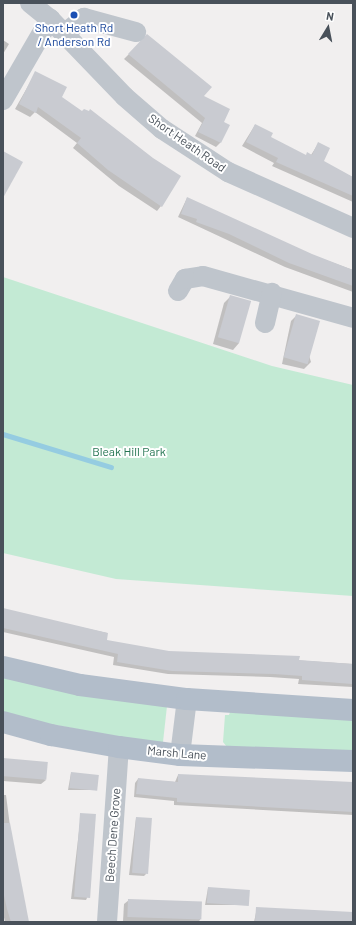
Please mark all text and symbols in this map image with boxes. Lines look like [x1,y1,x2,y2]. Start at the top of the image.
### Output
north arrow [308,8,348,48]
text: N [325,9,335,23]
marker: Short Heath Rd / Anderson Rd [69,10,79,20]
place label: Short Heath Rd / Anderson Rd [35,21,113,49]
street label: Short Heath Road [145,111,229,175]
park label: Bleak Hill Park [92,445,166,459]
street label: Marsh Lane [147,743,207,763]
street label: Beech Dene Grove [103,787,123,883]

